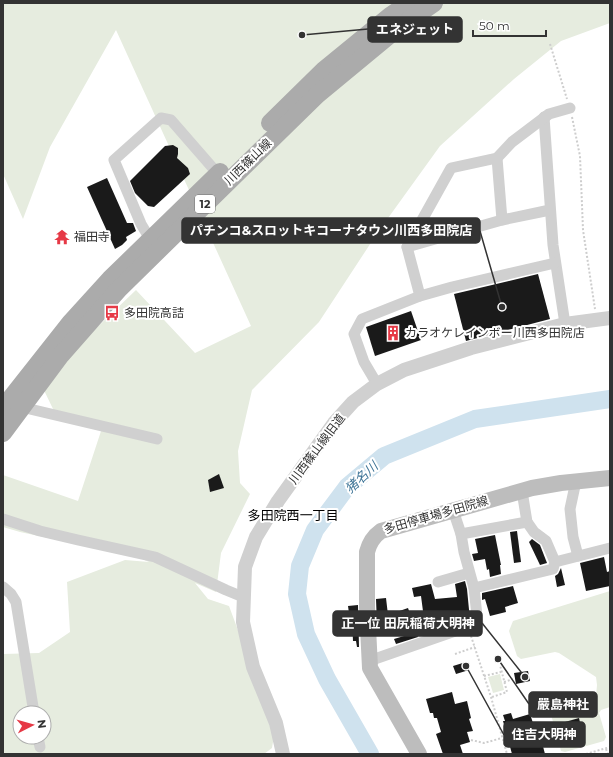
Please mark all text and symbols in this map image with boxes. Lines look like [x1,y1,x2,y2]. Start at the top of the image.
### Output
scale bar [473,12,546,38]
callout: エネジェット [368,17,462,42]
text: 50 m [479,18,510,33]
text: エネジェット [376,21,454,37]
street label: 川西篠山線 [221,135,274,188]
road number: 12 [195,195,215,213]
callout: パチンコ&スロットキコーナタウン川西多田院店 [182,218,480,243]
text: パチンコ&スロットキコーナタウン川西多田院店 [190,222,472,238]
temple icon: 福田寺 [53,228,71,246]
place label: 福田寺 [74,229,110,244]
bus stop icon: 多田院高詰 [103,304,121,322]
place label: 多田院高詰 [124,305,184,320]
building icon: カラオケレインボー川西多田院店 [384,324,402,342]
place label: カラオケレインボー川西多田院店 [405,325,585,340]
street label: 川西篠山線旧道 [285,411,348,487]
water label: 猪名川 [341,456,382,496]
street label: 多田停車場多田院線 [382,492,490,537]
district label: 多田院西一丁目 [247,507,339,523]
callout: 正一位 田尻稲荷大明神 [333,611,482,636]
text: 正一位 田尻稲荷大明神 [341,615,475,631]
callout: 嚴島神社 [529,692,597,717]
text: 嚴島神社 [537,696,589,712]
north arrow [12,705,52,745]
text: N [35,719,49,729]
callout: 住吉大明神 [504,722,585,747]
text: 住吉大明神 [511,726,577,742]

